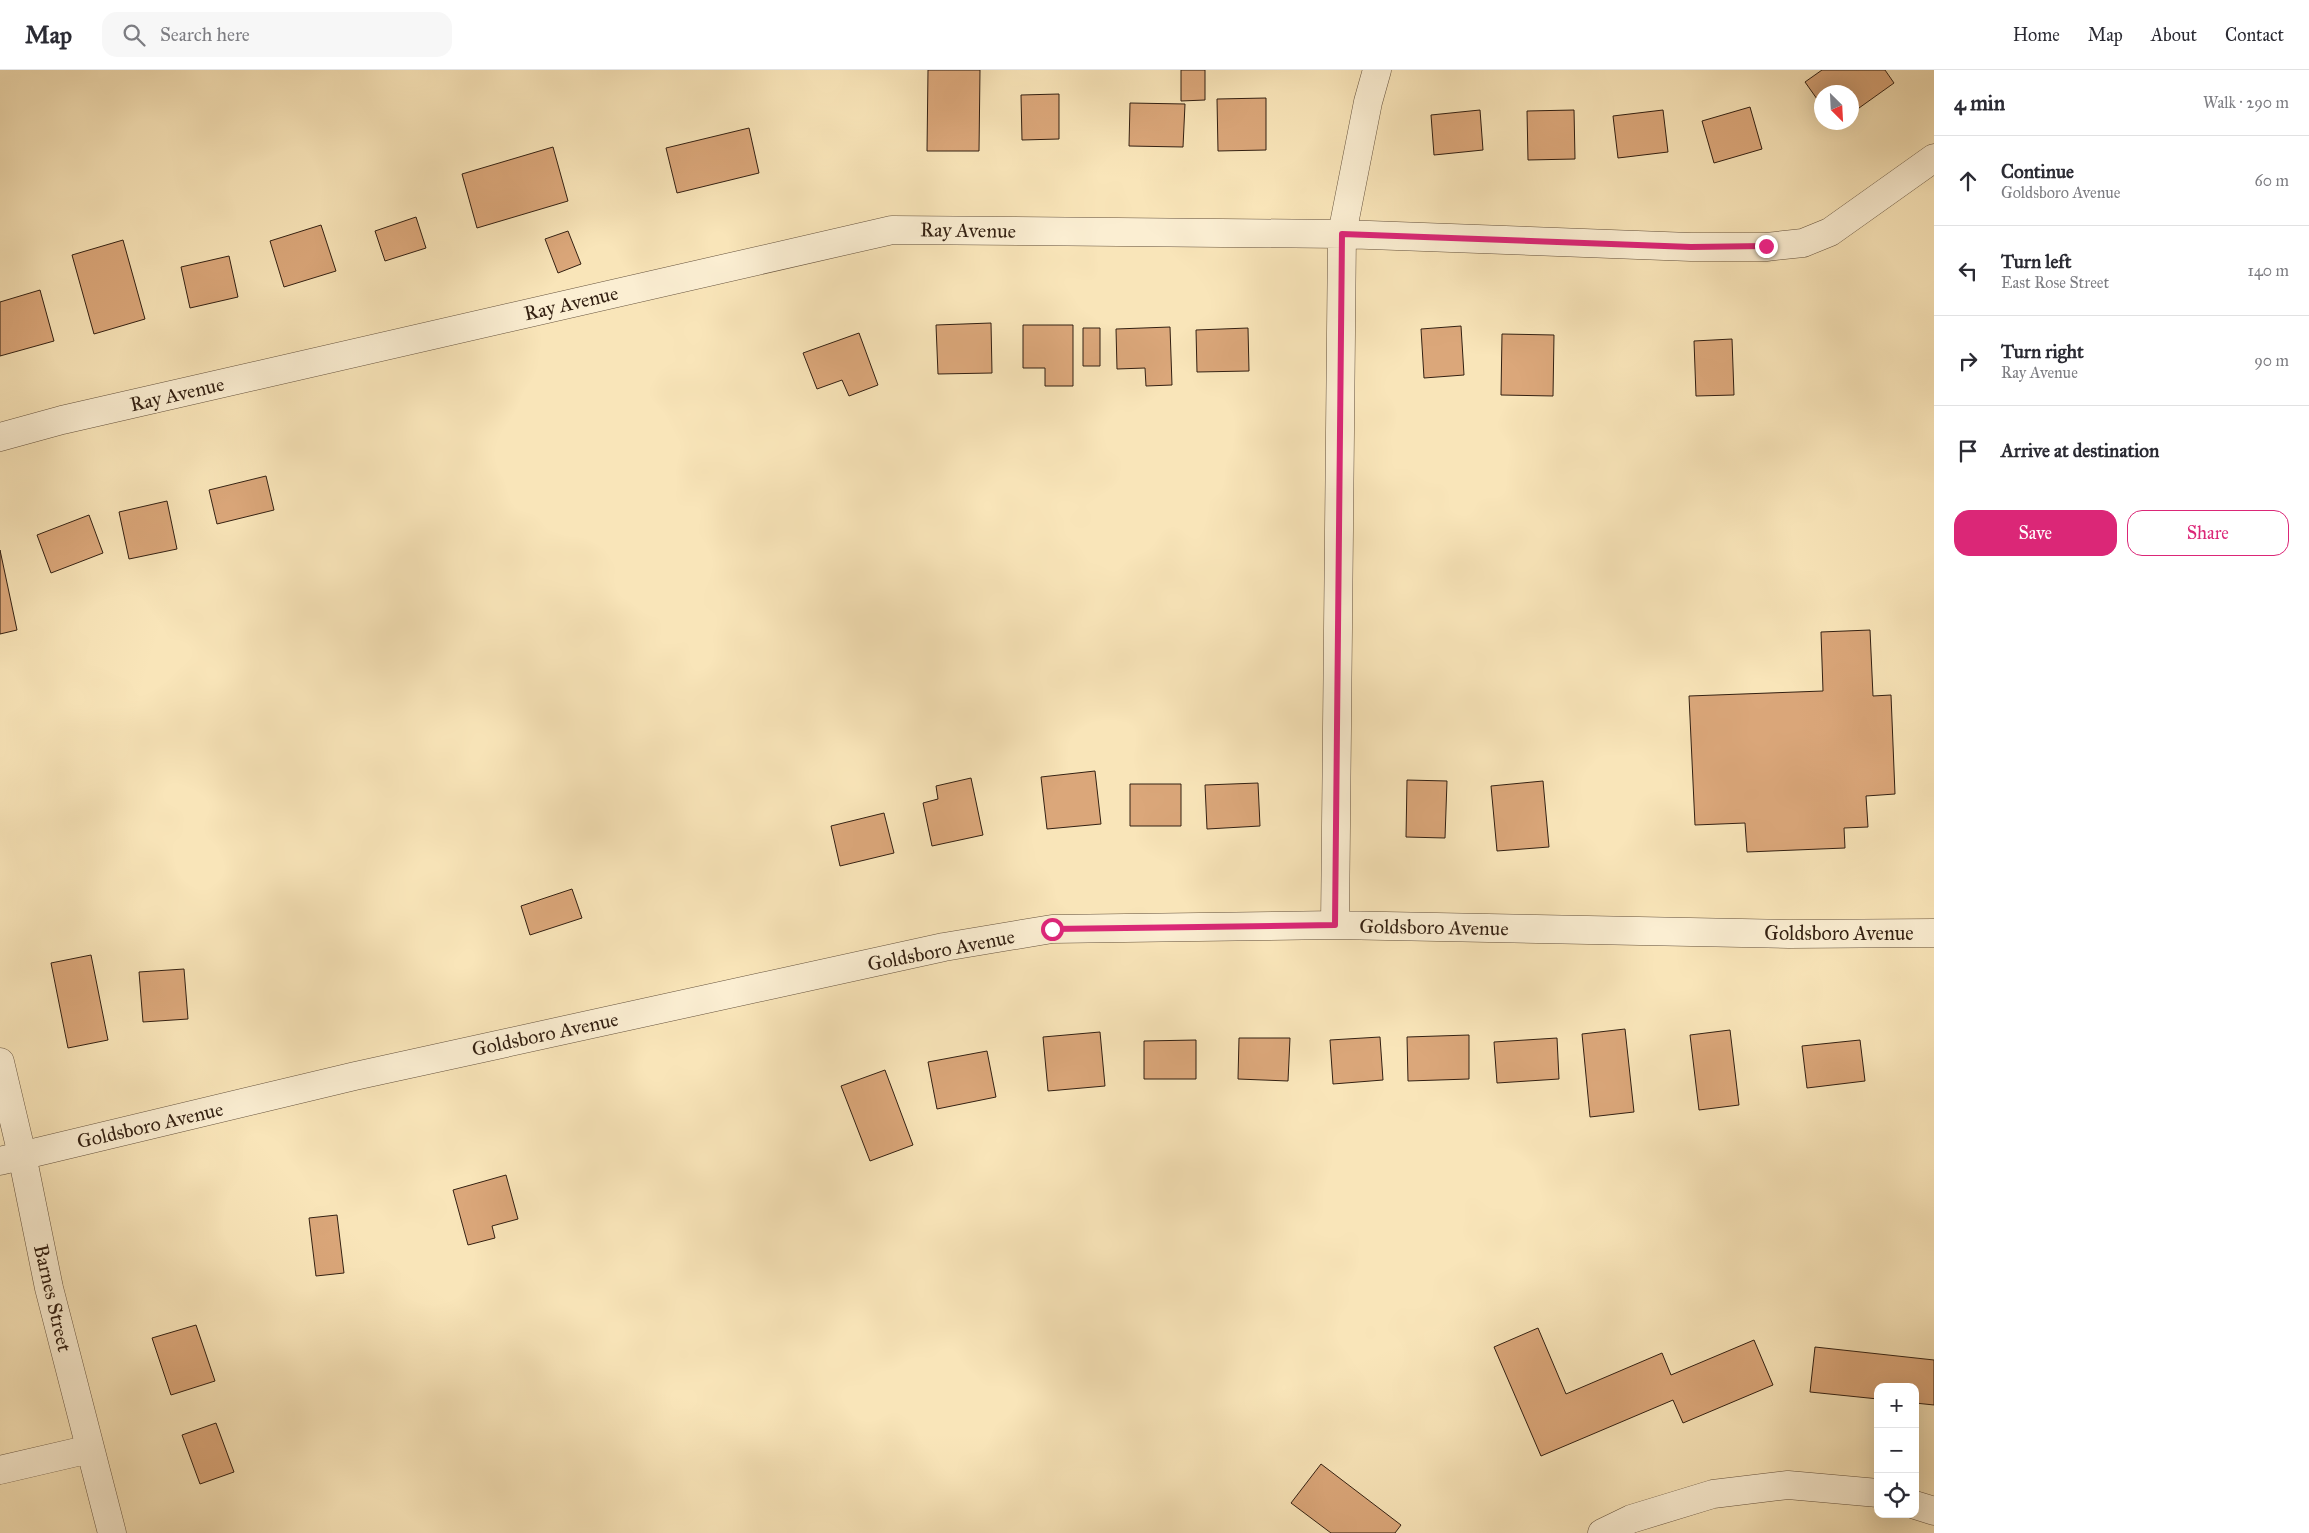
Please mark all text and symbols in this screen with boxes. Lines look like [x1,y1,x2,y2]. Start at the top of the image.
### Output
search box [102,12,452,57]
text: Map [25,20,72,50]
icon: search [120,21,148,49]
text: Search here [160,23,250,46]
text: Home [2013,24,2060,46]
text: Map [2088,24,2123,46]
text: About [2151,24,2197,46]
text: Contact [2225,24,2284,46]
north arrow [1814,85,1859,130]
text: 4 min [1954,90,2005,116]
text: Walk · 290 m [2203,93,2289,112]
text: Continue [2001,160,2074,183]
icon: ahead [1954,167,1982,195]
text: 60 m [2255,171,2289,190]
text: Goldsboro Avenue [2001,183,2120,202]
street label: Ray Avenue [920,217,1016,243]
route end [1755,235,1778,258]
text: Turn left [2001,250,2071,273]
icon: left [1954,257,1982,285]
text: 140 m [2248,261,2289,280]
text: East Rose Street [2001,273,2109,292]
street label: Ray Avenue [522,281,620,325]
text: Turn right [2001,340,2084,363]
icon: right [1954,347,1982,375]
text: 90 m [2254,351,2289,370]
text: Ray Avenue [2001,363,2078,382]
street label: Ray Avenue [128,372,226,416]
icon: arrive [1954,437,1982,465]
text: Arrive at destination [2001,439,2159,462]
button: Save [1954,510,2117,556]
button: Share [2127,510,2289,556]
street label: Goldsboro Avenue [1359,914,1509,940]
route start [1041,918,1064,941]
street label: Goldsboro Avenue [1764,921,1914,945]
street label: Goldsboro Avenue [865,924,1017,976]
street label: Goldsboro Avenue [469,1007,621,1061]
street label: Goldsboro Avenue [75,1097,225,1153]
street label: Barnes Street [29,1242,77,1354]
map controls [1874,1383,1919,1518]
button: + [1874,1383,1919,1428]
button: − [1874,1428,1919,1473]
button: locate [1874,1473,1919,1518]

